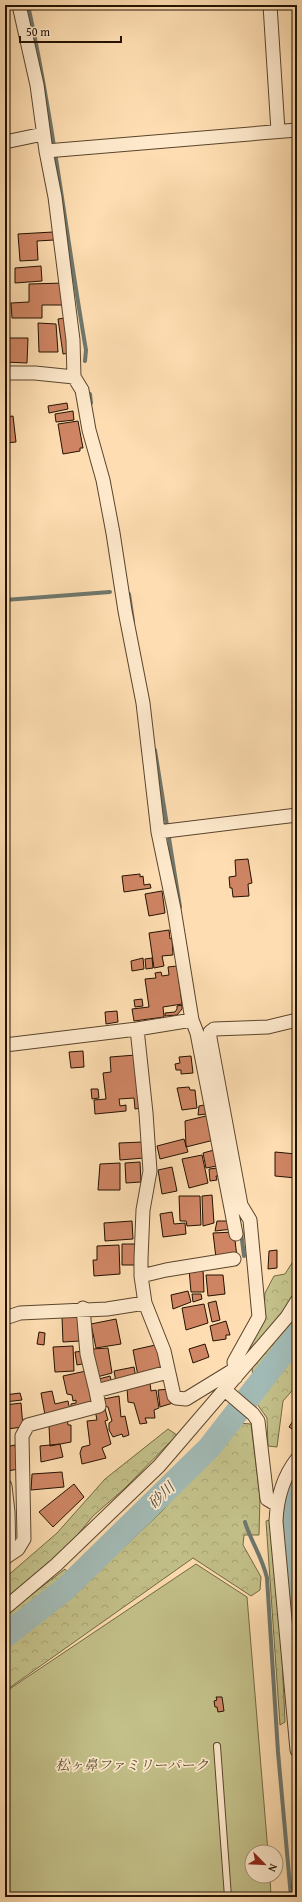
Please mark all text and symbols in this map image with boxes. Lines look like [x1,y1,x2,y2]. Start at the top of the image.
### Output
scale bar [20,18,121,44]
text: 50 m [26,23,50,40]
water label: 砂川 [143,1476,181,1513]
park label: 松ヶ鼻ファミリーパーク [55,1755,209,1775]
north arrow [244,1844,284,1884]
text: N [264,1861,282,1875]

